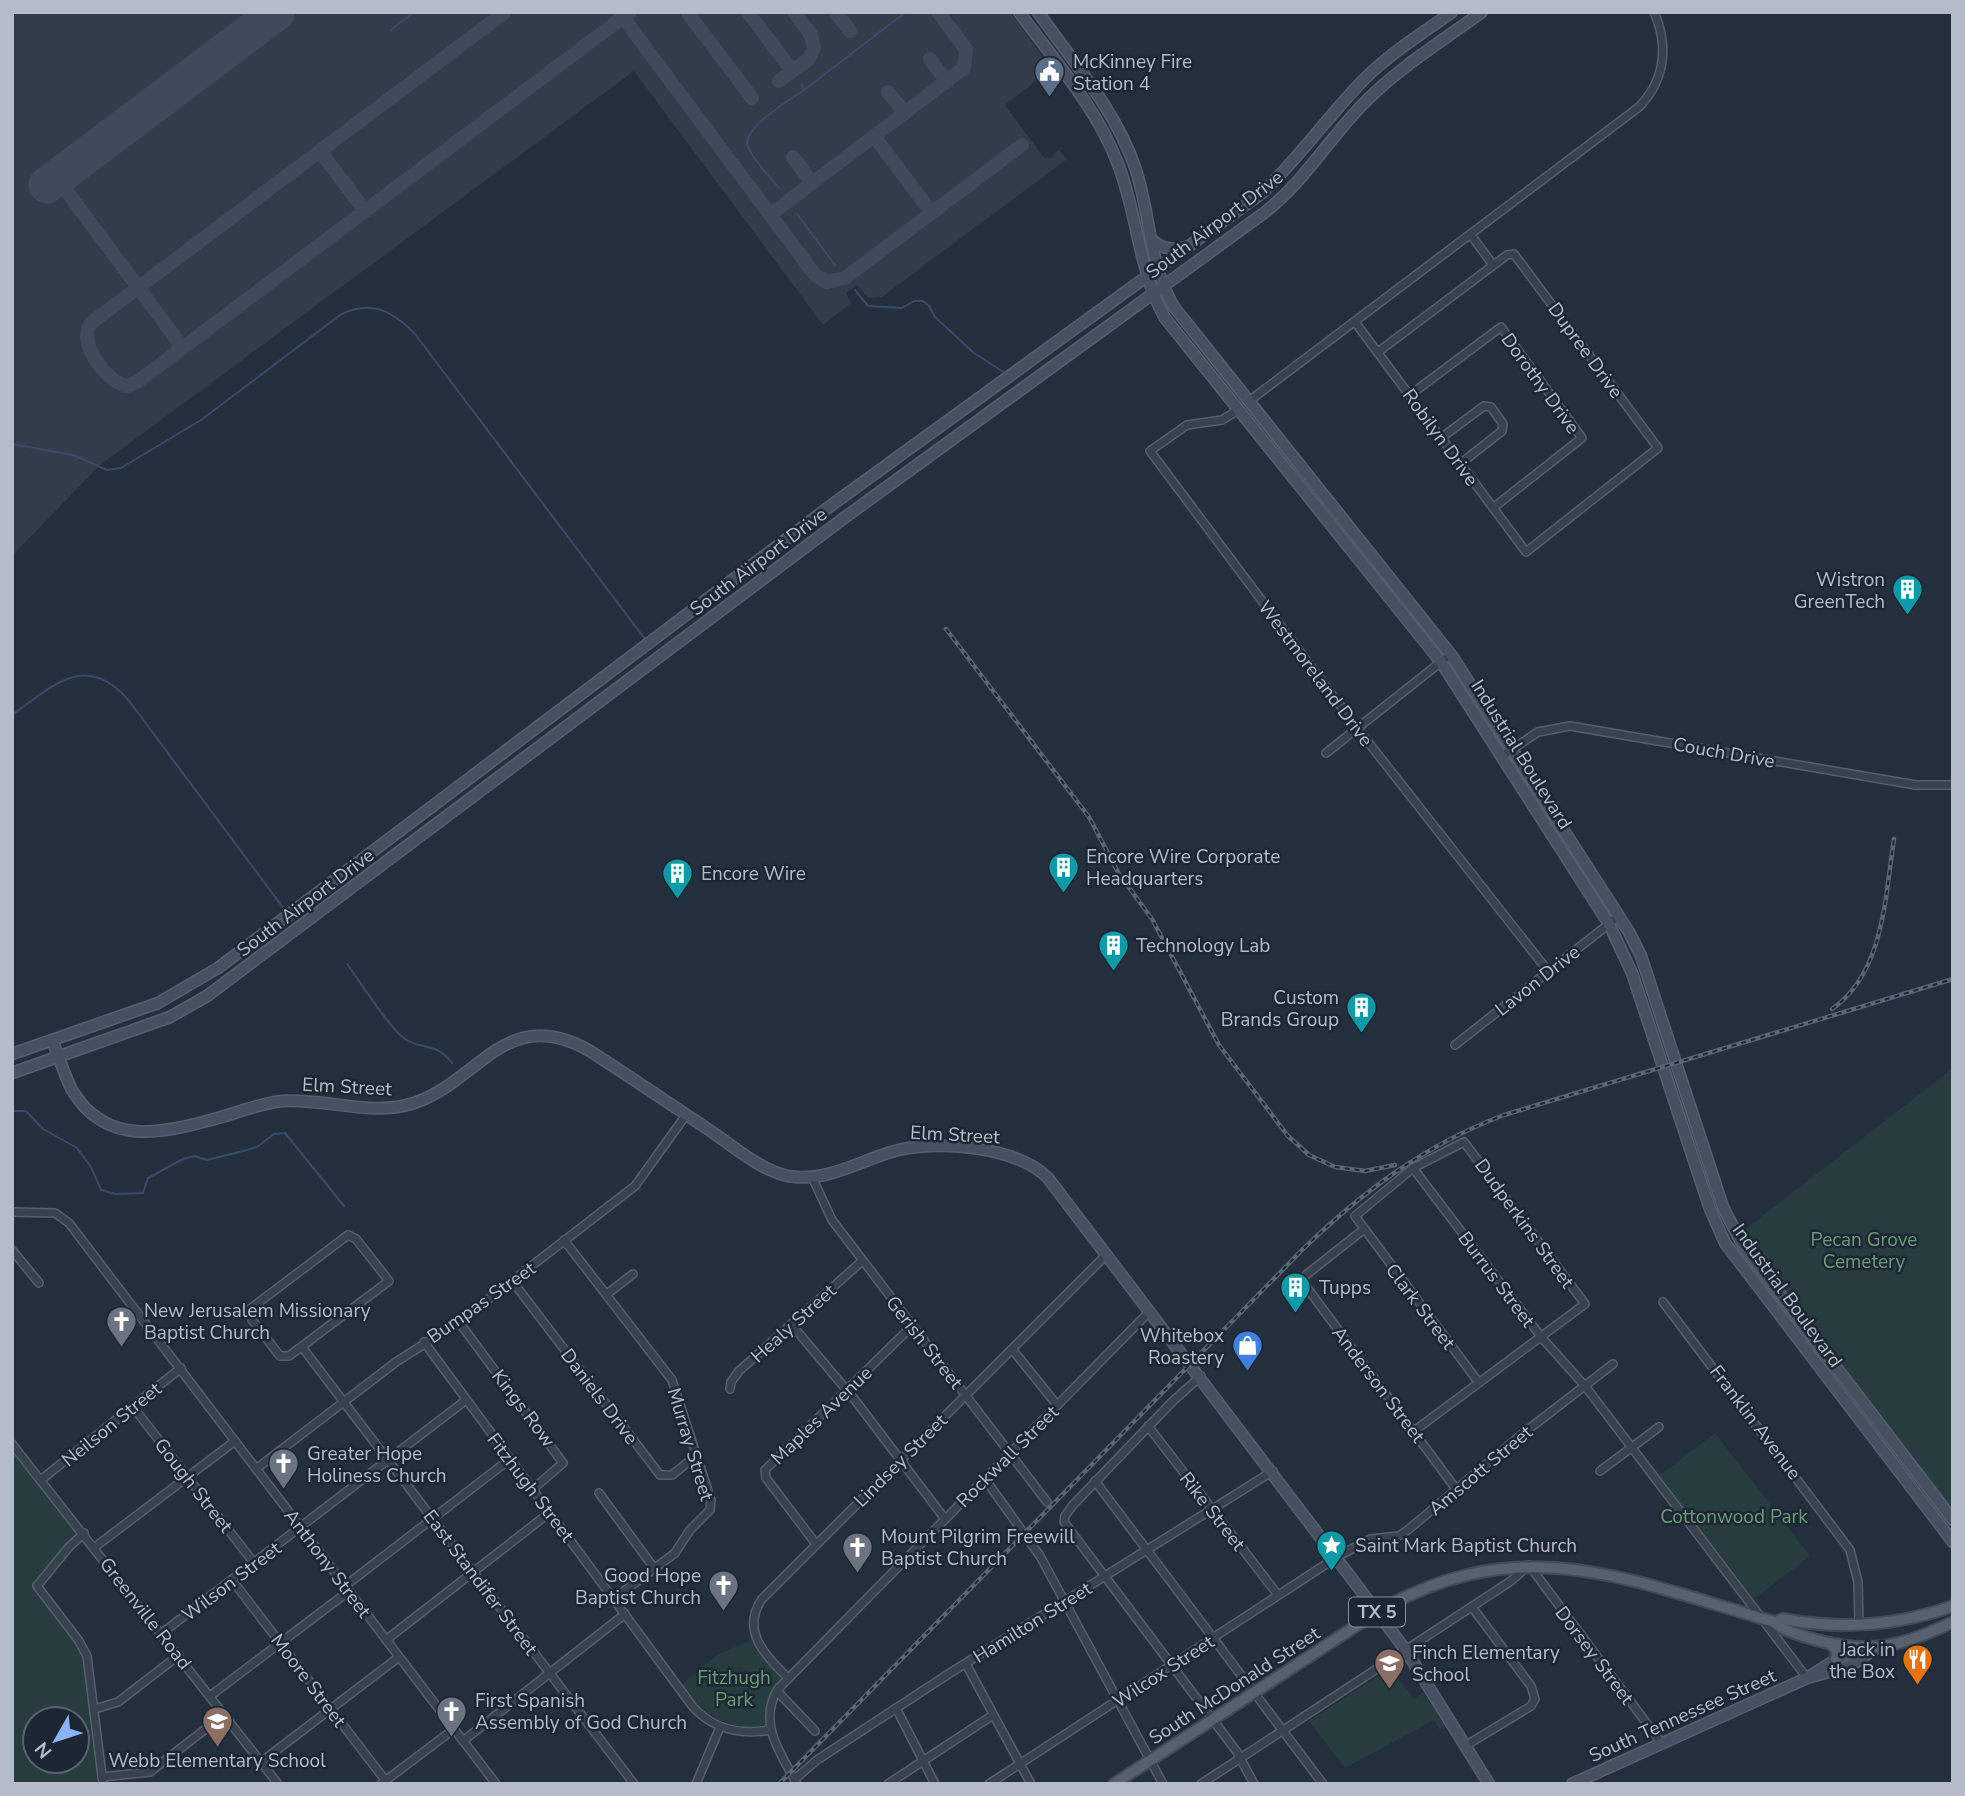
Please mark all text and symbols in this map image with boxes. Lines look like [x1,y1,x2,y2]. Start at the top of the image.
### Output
place label: McKinney Fire Station 4 [1073,49,1192,97]
public building icon: McKinney Fire Station 4 [1033,55,1067,99]
street label: South Airport Drive [1141,165,1289,285]
street label: Dupree Drive [1542,297,1629,404]
street label: Dorothy Drive [1495,328,1586,439]
street label: Robilyn Drive [1396,384,1484,492]
street label: South Airport Drive [685,502,833,622]
place label: Wistron GreenTech [1794,567,1885,615]
building icon: Wistron GreenTech [1891,573,1925,617]
street label: Westmoreland Drive [1252,595,1379,752]
street label: Industrial Boulevard [1465,675,1578,834]
street label: Couch Drive [1671,731,1777,775]
street label: South Airport Drive [232,843,380,963]
place label: Encore Wire Corporate Headquarters [1086,844,1280,892]
building icon: Encore Wire Corporate Headquarters [1046,850,1080,894]
building icon: Encore Wire [661,856,695,900]
place label: Encore Wire [701,861,806,887]
building icon: Technology Lab [1096,928,1130,972]
place label: Technology Lab [1136,933,1270,959]
street label: Lavon Drive [1490,939,1586,1022]
place label: Custom Brands Group [1221,985,1339,1033]
building icon: Custom Brands Group [1345,991,1379,1035]
street label: Elm Street [301,1072,393,1102]
street label: Elm Street [909,1120,1001,1150]
street label: Dudperkins Street [1468,1153,1580,1294]
street label: Industrial Boulevard [1726,1218,1848,1373]
street label: Burrus Street [1452,1226,1541,1333]
park label: Pecan Grove Cemetery [1811,1227,1917,1275]
street label: Bumpas Street [422,1256,541,1350]
street label: Clark Street [1379,1258,1461,1355]
building icon: Tupps [1279,1270,1313,1314]
place label: Tupps [1319,1275,1371,1301]
street label: Healy Street [745,1278,842,1369]
street label: Gerish Street [880,1291,969,1395]
place label: New Jerusalem Missionary Baptist Church [144,1298,371,1346]
church icon: New Jerusalem Missionary Baptist Church [104,1304,138,1348]
street label: Anderson Street [1326,1321,1431,1449]
place label: Whitebox Roastery [1140,1323,1224,1371]
shop icon: Whitebox Roastery [1230,1329,1264,1373]
street label: Daniels Drive [554,1343,644,1450]
street label: Franklin Avenue [1703,1360,1807,1485]
street label: Maples Avenue [765,1361,878,1471]
street label: Kings Row [485,1364,561,1453]
street label: Neilson Street [56,1376,167,1473]
street label: Murray Street [661,1385,720,1504]
street label: Rockwall Street [951,1400,1065,1514]
street label: Lindsey Street [848,1408,953,1513]
street label: Amscott Street [1423,1419,1538,1522]
street label: Fitzhugh Street [481,1428,580,1548]
street label: Gough Street [148,1433,239,1539]
place label: Greater Hope Holiness Church [307,1441,447,1489]
church icon: Greater Hope Holiness Church [267,1447,301,1491]
street label: Rike Street [1173,1467,1251,1557]
street label: Anthony Street [278,1504,377,1624]
park label: Cottonwood Park [1660,1504,1808,1530]
street label: East Standifer Street [417,1505,544,1661]
place label: Mount Pilgrim Freewill Baptist Church [881,1524,1075,1572]
place icon: Saint Mark Baptist Church [1315,1528,1349,1572]
church icon: Mount Pilgrim Freewill Baptist Church [841,1530,875,1574]
place label: Saint Mark Baptist Church [1355,1533,1577,1559]
street label: Wilson Street [177,1536,287,1628]
street label: Greenville Road [93,1552,197,1675]
place label: Good Hope Baptist Church [575,1563,701,1611]
church icon: Good Hope Baptist Church [707,1569,741,1613]
street label: Hamilton Street [968,1576,1097,1670]
road number: TX 5 [1349,1597,1405,1626]
street label: Dorsey Street [1549,1601,1640,1710]
street label: South McDonald Street [1144,1621,1325,1751]
street label: Moore Street [264,1628,352,1733]
street label: Wilcox Street [1108,1629,1220,1714]
place label: Jack in the Box [1829,1637,1895,1685]
place label: Finch Elementary School [1412,1640,1560,1688]
restaurant icon: Jack in the Box [1901,1643,1935,1687]
school or university icon: Finch Elementary School [1372,1646,1406,1690]
street label: South Tennessee Street [1585,1663,1780,1769]
park label: Fitzhugh Park [697,1665,771,1713]
place label: First Spanish Assembly of God Church [475,1688,687,1736]
church icon: First Spanish Assembly of God Church [435,1694,469,1738]
school or university icon: Webb Elementary School [200,1704,234,1748]
north arrow [21,1705,91,1775]
text: N [29,1736,58,1764]
place label: Webb Elementary School [108,1748,326,1774]

